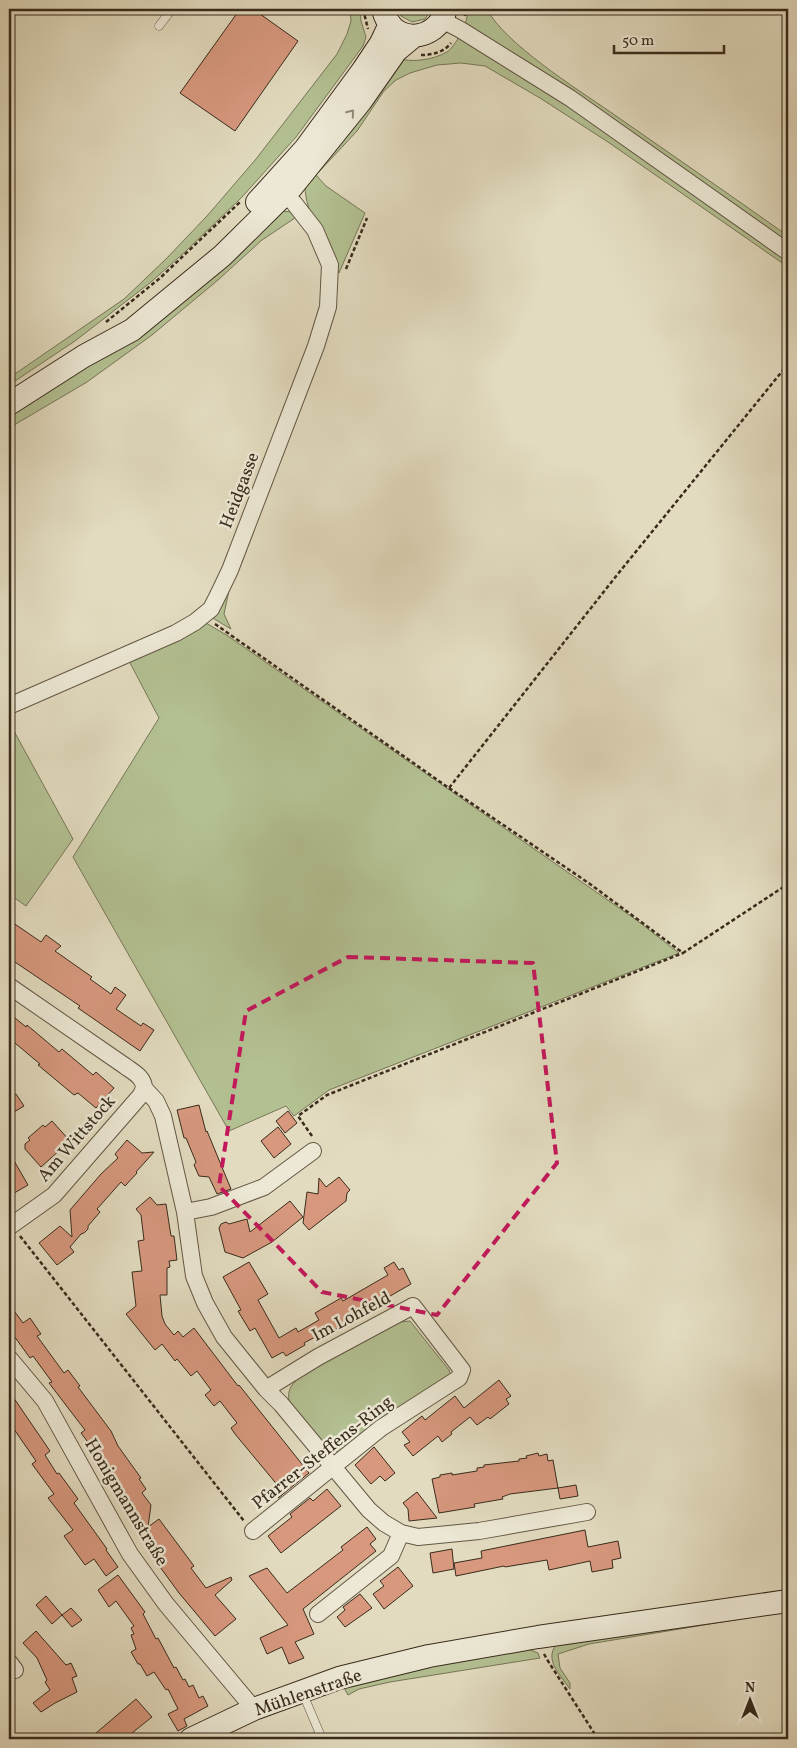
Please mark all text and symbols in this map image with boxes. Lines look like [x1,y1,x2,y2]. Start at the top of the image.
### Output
scale bar [614,22,724,54]
text: 50 m [622,31,654,52]
one-way arrow [346,110,354,119]
street label: Heidgasse [214,449,266,532]
street label: Am Wittstock [32,1090,122,1188]
street label: Im Lohfeld [308,1286,396,1349]
street label: Pfarrer-Steffens-Ring [247,1390,399,1516]
street label: Honigmannstraße [78,1434,174,1571]
street label: Mühlenstraße [252,1663,365,1723]
north arrow [724,1676,774,1726]
text: N [745,1679,755,1698]

